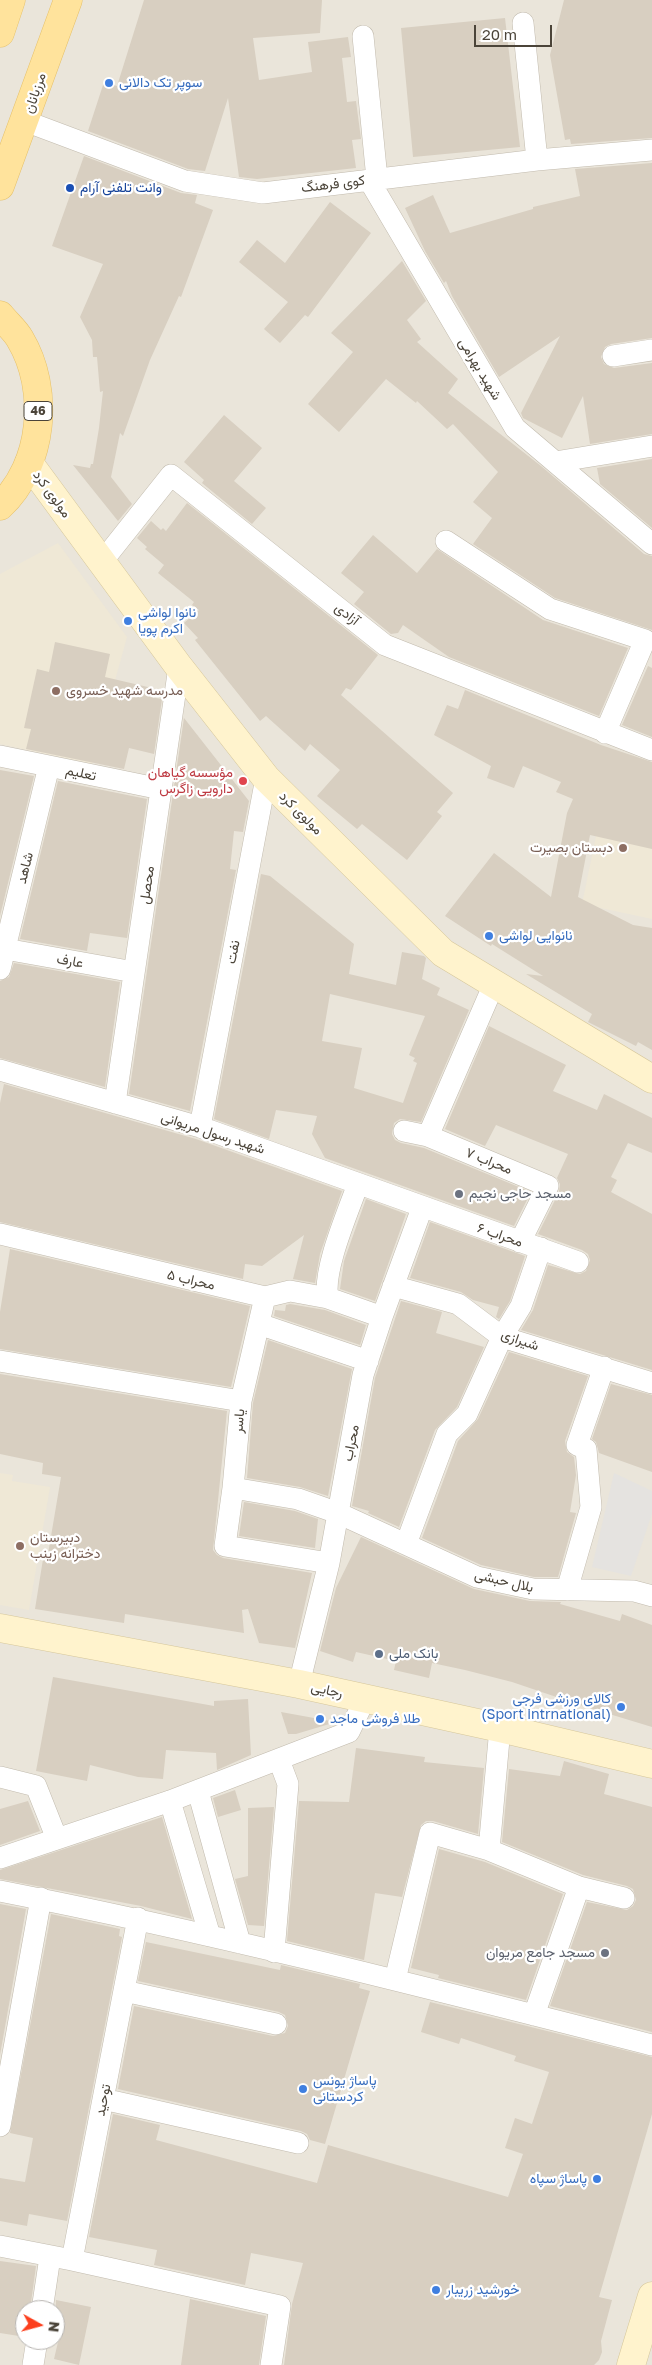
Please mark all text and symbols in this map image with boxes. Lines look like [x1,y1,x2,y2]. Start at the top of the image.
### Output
scale bar [477,15,554,47]
text: 20 m [482,25,517,43]
street label: مرزبانان [20,70,50,116]
place label: سوپر تک دالانی [119,75,202,91]
marker: سوپر تک دالانی [103,77,115,89]
street label: کوی فرهنگ [300,172,366,196]
place label: وانت تلفنی آرام [80,180,162,196]
marker: وانت تلفنی آرام [64,182,76,194]
street label: شهید بهرامی [455,335,505,403]
road number: 46 [24,402,52,421]
street label: مولوی کرد [29,467,75,521]
street label: آزادی [331,599,363,629]
place label: نانوا لواشی اکرم پویا [138,605,196,638]
marker: نانوا لواشی اکرم پویا [122,615,134,627]
place label: مدرسه شهید خسروی [66,683,183,699]
marker: مدرسه شهید خسروی [50,685,62,697]
street label: تعلیم [64,762,98,784]
place label: مؤسسه گیاهان دارویی زاگرس [148,765,233,798]
marker: مؤسسه گیاهان دارویی زاگرس [237,775,249,787]
street label: مولوی کرد [276,788,326,838]
place label: دبستان بصیرت [530,840,613,856]
marker: دبستان بصیرت [617,842,629,854]
street label: شاهد [13,851,37,885]
street label: محصل [136,865,158,905]
place label: نانوایی لواشی [499,928,573,944]
marker: نانوایی لواشی [483,930,495,942]
street label: نفت [222,939,244,965]
street label: عارف [55,950,85,972]
street label: شهید رسول مریوانی [159,1108,267,1158]
street label: محراب ۷ [463,1144,515,1178]
place label: مسجد حاجی نجیم [469,1186,571,1202]
marker: مسجد حاجی نجیم [453,1188,465,1200]
street label: محراب ۶ [475,1219,525,1251]
street label: محراب ۵ [165,1266,217,1294]
street label: شیرازی [499,1326,541,1354]
street label: یاسر [230,1408,248,1434]
street label: محراب [339,1423,363,1463]
place label: دبیرستان دخترانه زینب [30,1530,100,1562]
marker: دبیرستان دخترانه زینب [14,1540,26,1552]
street label: بلال حبشی [473,1566,535,1596]
place label: بانک ملی [389,1646,438,1662]
marker: بانک ملی [373,1648,385,1660]
street label: رجایی [309,1678,345,1702]
place label: کالای ورزشی فرجی (Sport intrnational) [481,1691,611,1724]
marker: کالای ورزشی فرجی (Sport intrnational) [615,1701,627,1713]
place label: طلا فروشی ماجد [330,1711,420,1727]
marker: طلا فروشی ماجد [314,1713,326,1725]
place label: مسجد جامع مریوان [486,1945,595,1961]
marker: مسجد جامع مریوان [599,1947,611,1959]
place label: پاساژ یونس کردستانی [313,2073,377,2106]
street label: توحید [92,2082,114,2118]
marker: پاساژ یونس کردستانی [297,2083,309,2095]
place label: پاساژ سپاه [530,2171,587,2187]
marker: پاساژ سپاه [591,2173,603,2185]
place label: خورشید زریبار [446,2282,519,2298]
marker: خورشید زریبار [430,2284,442,2296]
north arrow [15,2300,65,2350]
text: N [45,2320,63,2333]

